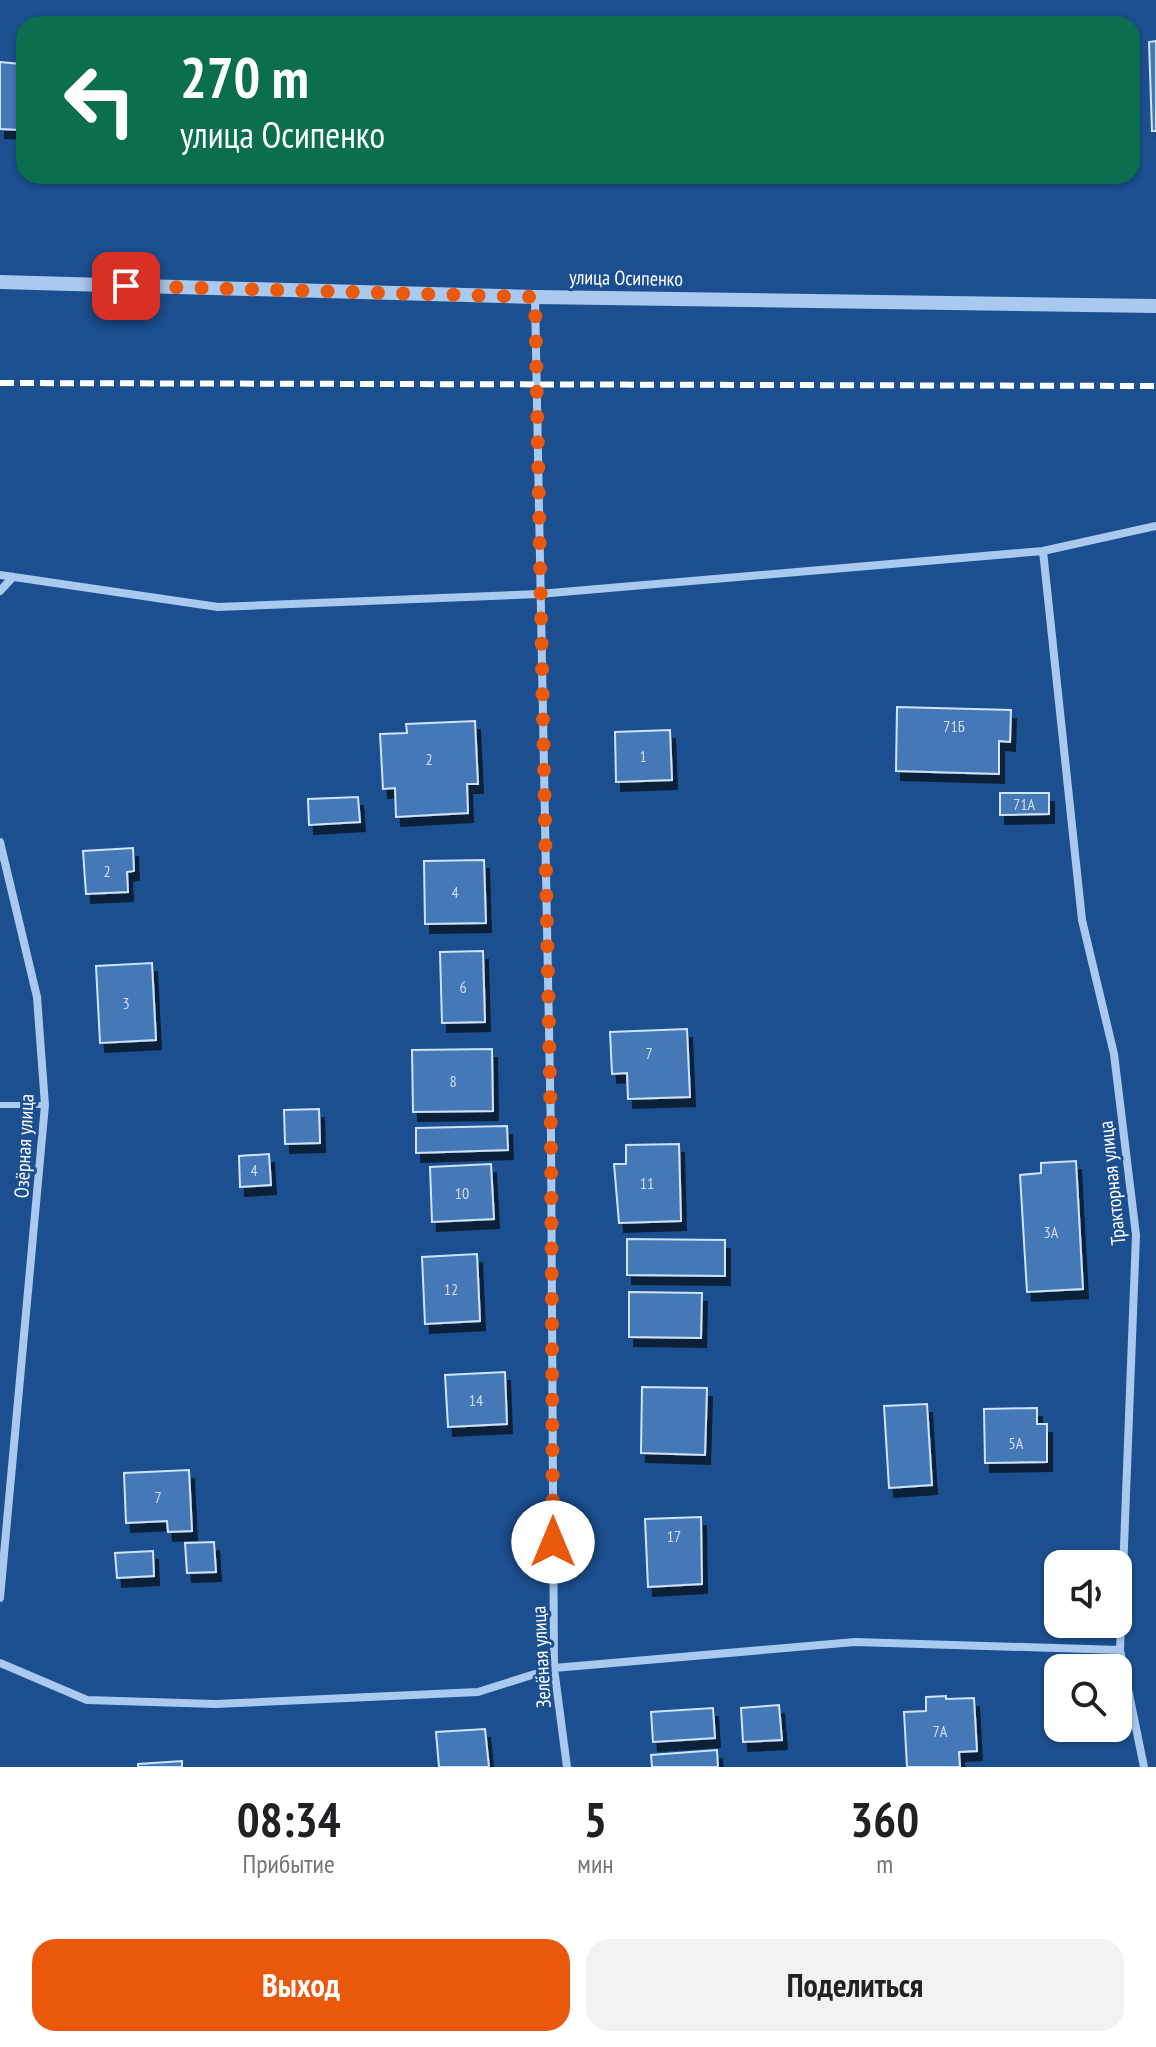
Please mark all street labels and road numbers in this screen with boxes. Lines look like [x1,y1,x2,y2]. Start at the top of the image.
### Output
street label: улица Осипенко [569,264,683,292]
street label: Озёрная улица [8,1093,40,1199]
street label: Тракторная улица [1093,1120,1131,1246]
street label: Зелёная улица [525,1605,557,1709]

